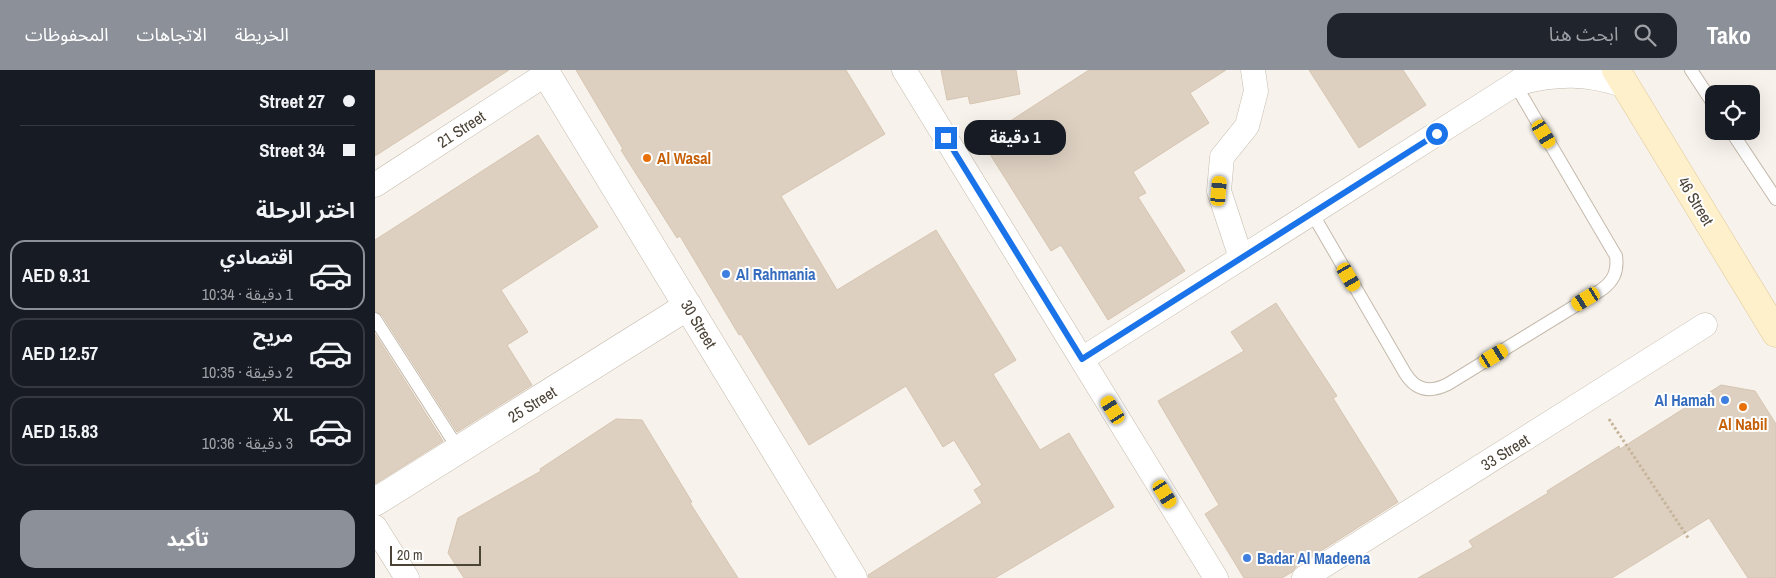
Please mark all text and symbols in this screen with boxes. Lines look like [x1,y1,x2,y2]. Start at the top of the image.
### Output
search box [1327,13,1677,58]
text: Tako [1707,19,1751,51]
text: ابحث هنا [1549,21,1619,47]
icon: search [1631,21,1659,49]
text: المحفوظات [25,22,109,47]
text: الاتجاهات [137,22,207,47]
text: الخريطة [235,22,289,47]
map controls [1705,85,1760,140]
button: locate [1705,85,1760,140]
text: 27 Street [259,88,325,114]
street label: 21 Street [433,105,490,153]
car [1529,117,1558,151]
callout: 1 دقيقة [963,120,1066,156]
route start [1426,123,1448,145]
text: 1 دقيقة [989,126,1041,148]
route end [935,127,957,149]
text: 34 Street [259,137,325,163]
place label: Al Wasal [657,147,711,169]
marker: Al Wasal [641,152,653,164]
street label: 46 Street [1673,173,1719,230]
car [1210,175,1227,207]
text: اختر الرحلة [256,195,355,225]
text: اقتصادي [220,244,293,270]
icon: car [308,253,353,298]
car [1335,260,1362,294]
text: AED 9.31 [22,262,90,288]
place label: Al Rahmania [736,263,816,285]
marker: Al Rahmania [720,268,732,280]
text: 1 دقيقة · 10:34 [202,283,293,305]
car [1569,285,1602,313]
street label: 30 Street [676,296,722,353]
text: مريح [253,322,293,348]
icon: car [308,331,353,376]
text: AED 12.57 [22,340,98,366]
car [1477,342,1510,370]
text: 2 دقيقة · 10:35 [202,361,293,383]
street label: 25 Street [504,380,561,427]
place label: Al Hamah [1654,389,1715,411]
car [1098,393,1127,427]
marker: Al Hamah [1719,394,1731,406]
text: XL [273,401,293,427]
marker: Al Nabil [1737,401,1749,413]
icon: car [308,409,353,454]
place label: Al Nabil [1719,413,1767,435]
text: AED 15.83 [22,418,98,444]
street label: 33 Street [1477,428,1534,475]
text: 3 دقيقة · 10:36 [202,432,293,454]
car [1150,477,1179,511]
button: تأكيد [20,510,355,568]
scale bar [390,543,481,566]
text: 20 m [397,546,423,564]
place label: Badar Al Madeena [1257,547,1371,569]
marker: Badar Al Madeena [1241,552,1253,564]

